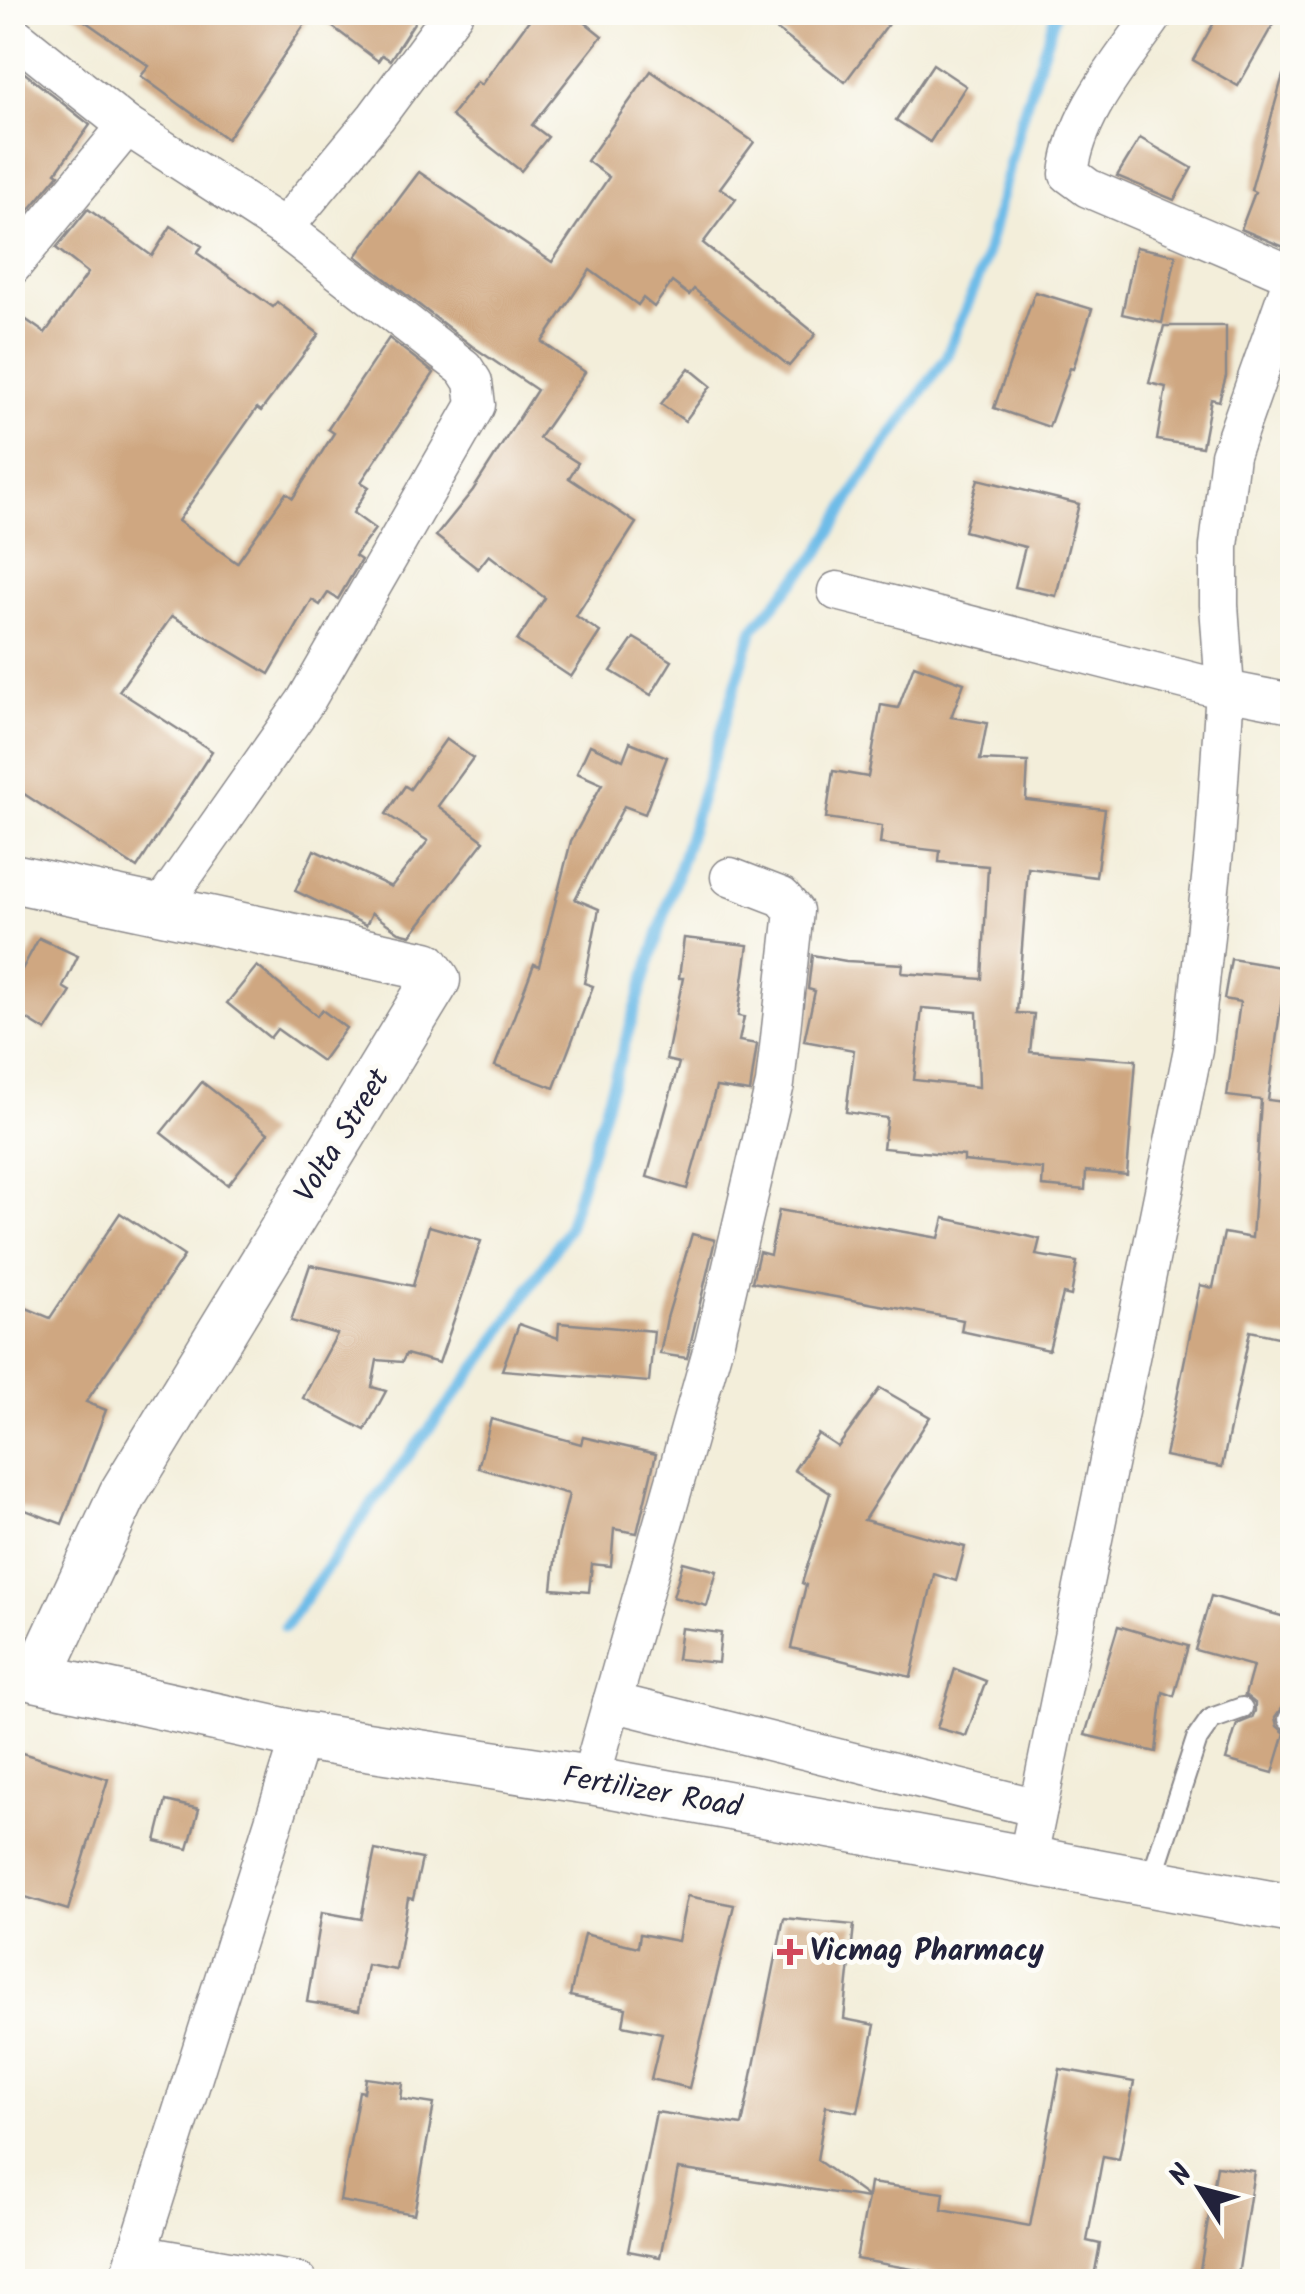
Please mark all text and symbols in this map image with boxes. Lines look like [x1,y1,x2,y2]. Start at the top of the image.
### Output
street label: Volta Street [283,1059,403,1213]
street label: Fertilizer Road [559,1754,746,1833]
place label: Vicmag Pharmacy [810,1928,1044,1976]
marker: Vicmag Pharmacy [779,1941,801,1963]
north arrow [1150,2139,1250,2239]
text: N [1158,2155,1205,2196]

